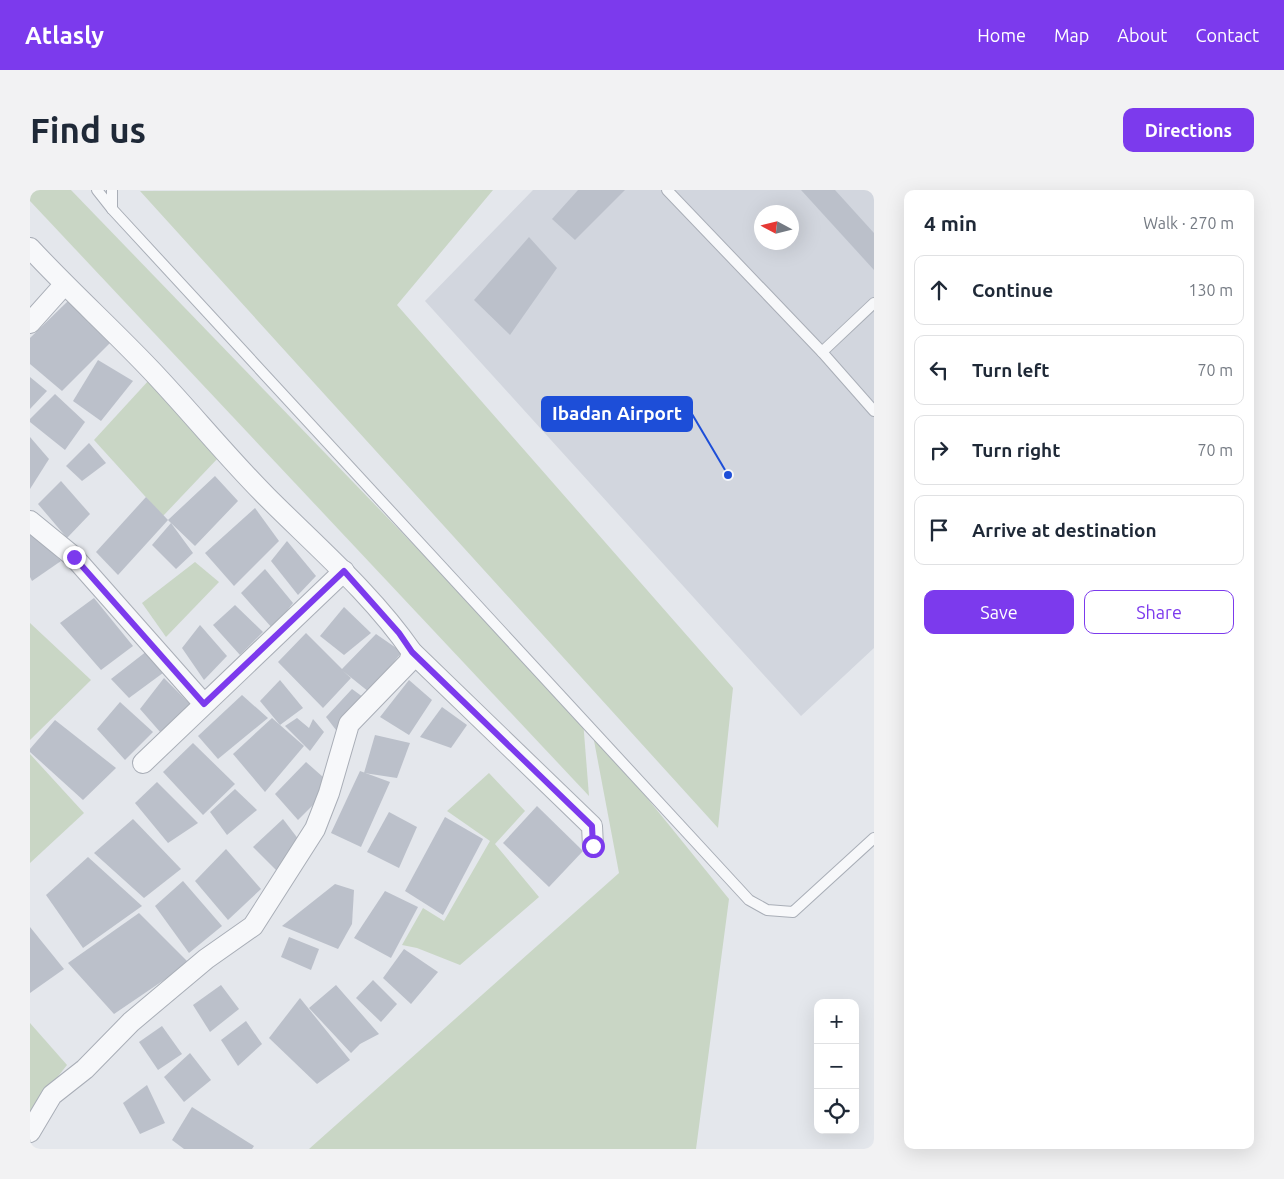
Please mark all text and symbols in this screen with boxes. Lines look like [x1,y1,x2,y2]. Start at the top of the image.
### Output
text: Atlasly [25,22,104,49]
text: Home [977,25,1026,45]
text: Map [1054,25,1089,45]
text: About [1117,25,1167,45]
text: Contact [1195,25,1259,45]
button: Directions [1123,108,1254,152]
text: Find us [30,110,146,150]
north arrow [754,205,799,250]
text: 4 min [924,211,977,235]
text: Walk · 270 m [1143,214,1234,232]
icon: ahead [925,276,953,304]
text: Continue [972,279,1053,301]
text: 130 m [1188,281,1233,299]
icon: left [925,356,953,384]
text: Turn left [972,359,1050,381]
text: 70 m [1197,361,1233,379]
callout: Ibadan Airport [542,397,692,431]
text: Ibadan Airport [552,402,682,424]
icon: right [925,436,953,464]
text: Turn right [972,439,1060,461]
text: 70 m [1197,441,1233,459]
icon: arrive [925,516,953,544]
text: Arrive at destination [972,519,1157,541]
route end [63,546,86,569]
button: Save [924,590,1074,634]
button: Share [1084,590,1234,634]
route start [582,835,605,858]
map controls [814,999,859,1134]
button: + [814,999,859,1044]
button: − [814,1044,859,1089]
button: locate [814,1089,859,1134]

